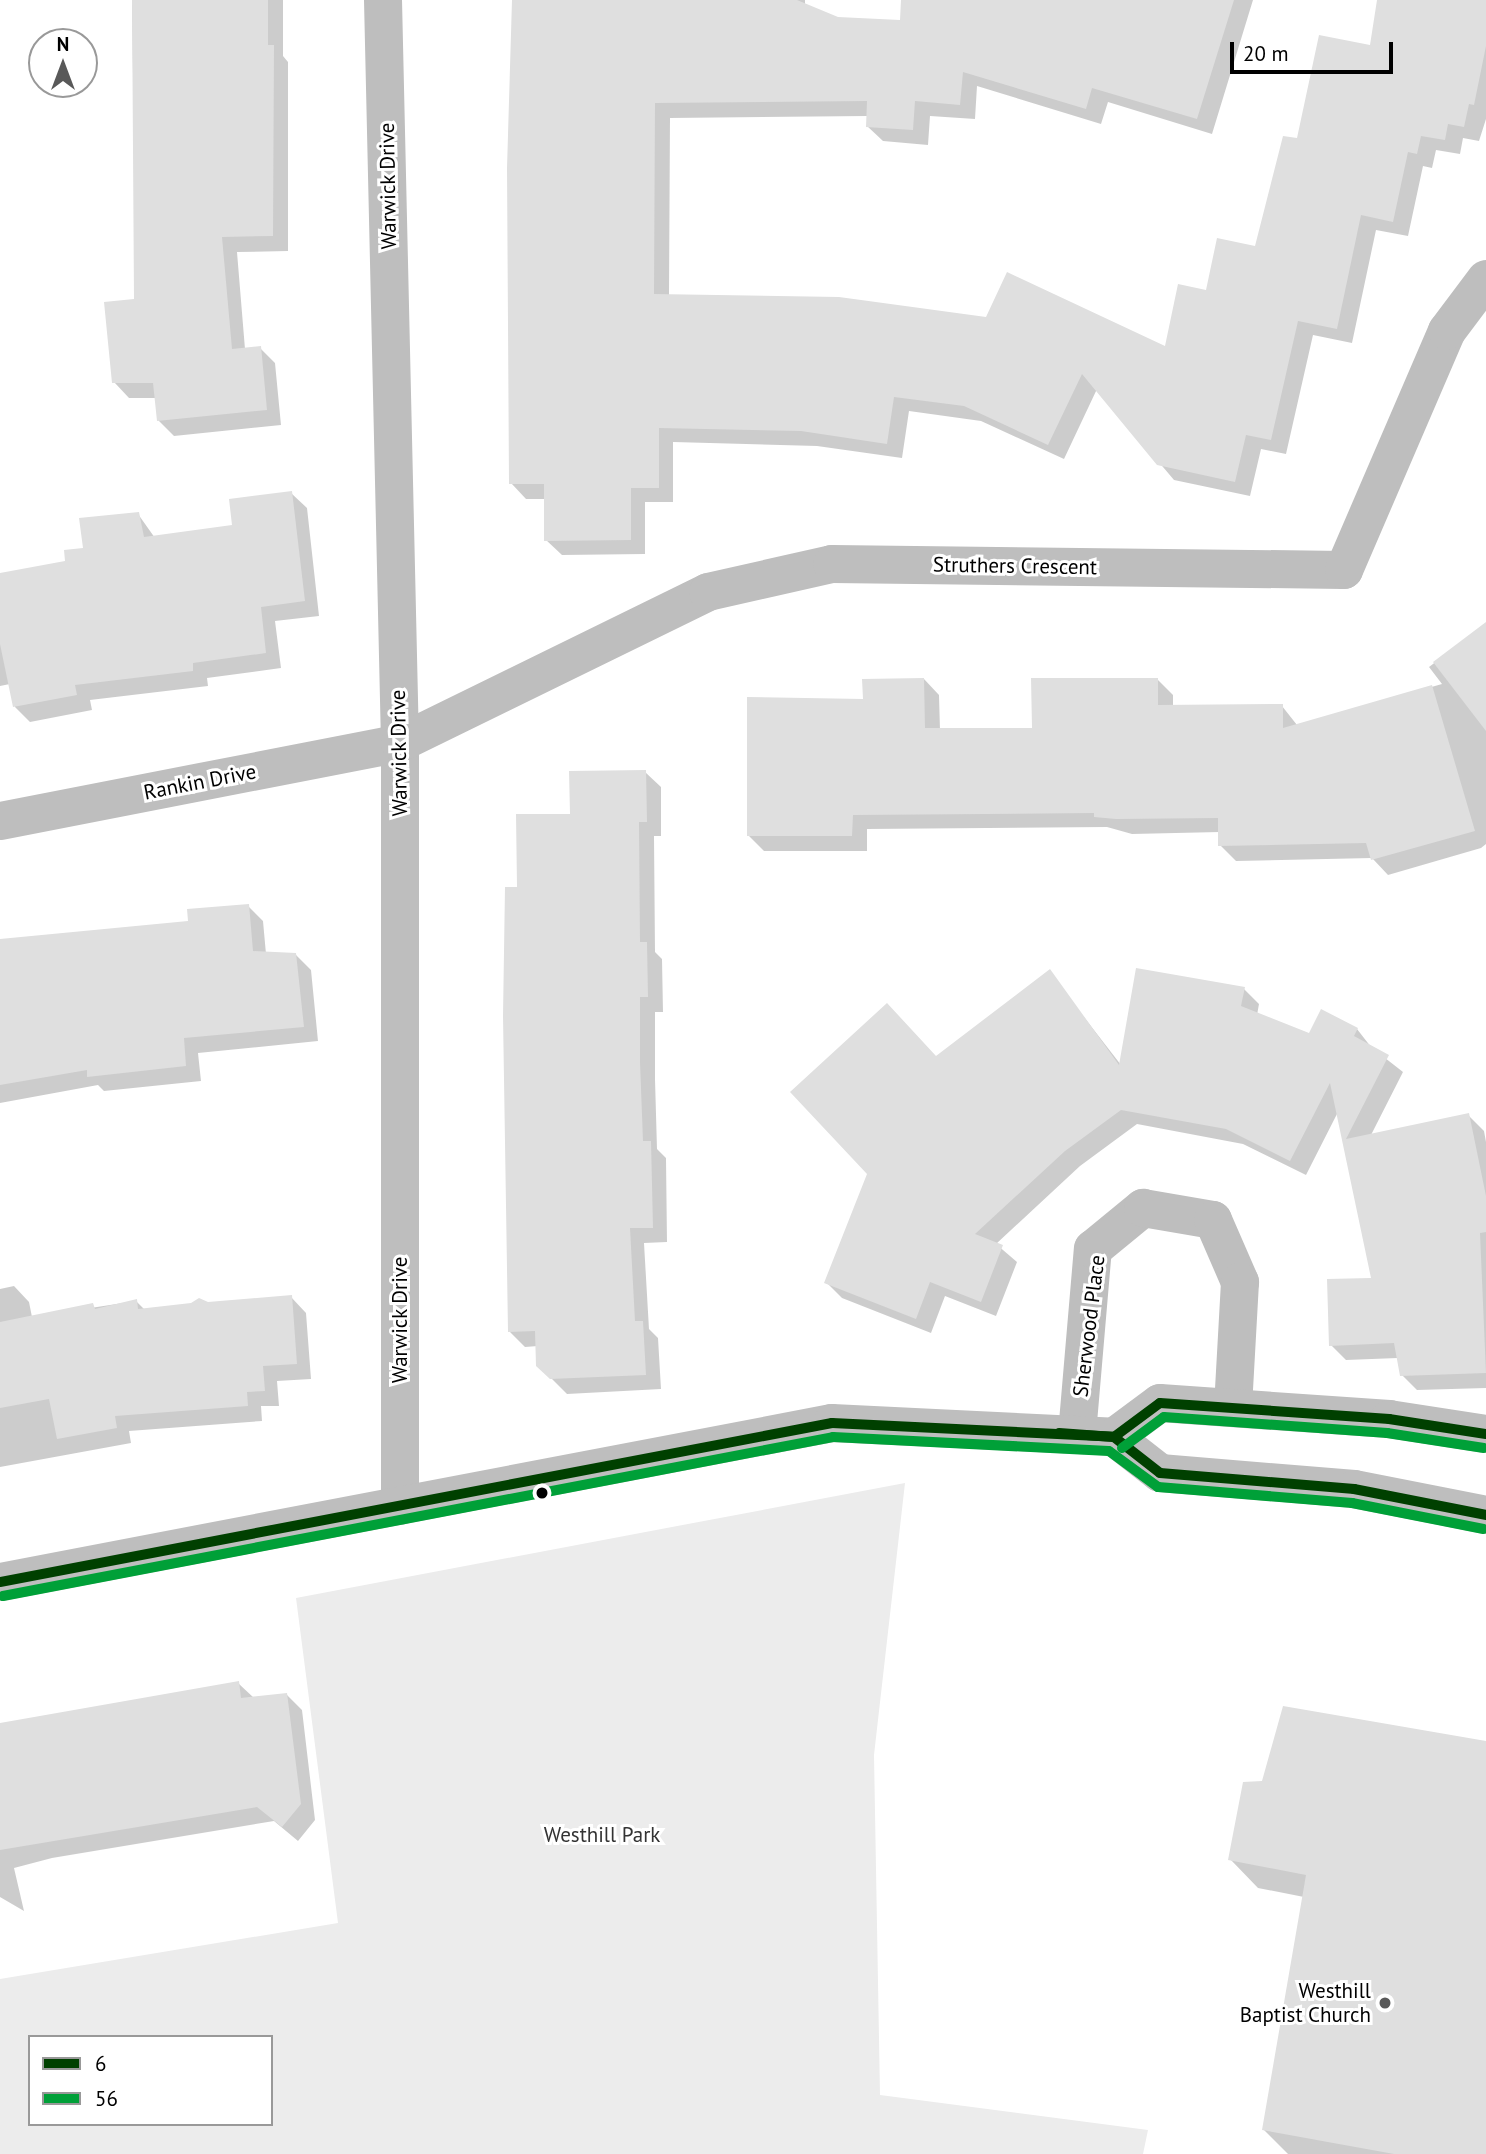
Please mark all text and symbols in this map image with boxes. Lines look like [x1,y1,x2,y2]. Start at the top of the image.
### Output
north arrow [28,28,98,98]
scale bar [1234,28,1397,72]
text: N [57,32,69,56]
text: 20 m [1243,40,1289,67]
street label: Warwick Drive [374,122,402,250]
street label: Struthers Crescent [933,552,1097,580]
street label: Warwick Drive [385,689,413,817]
street label: Rankin Drive [142,759,258,805]
street label: Sherwood Place [1068,1253,1110,1399]
street label: Warwick Drive [387,1256,413,1384]
unlabelled marker [535,1486,549,1500]
park label: Westhill Park [544,1822,660,1848]
place label: Westhill Baptist Church [1240,1978,1371,2028]
marker: Westhill Baptist Church [1377,1995,1393,2011]
legend [28,2035,273,2126]
text: 6 [95,2050,106,2077]
text: 56 [95,2085,118,2112]

